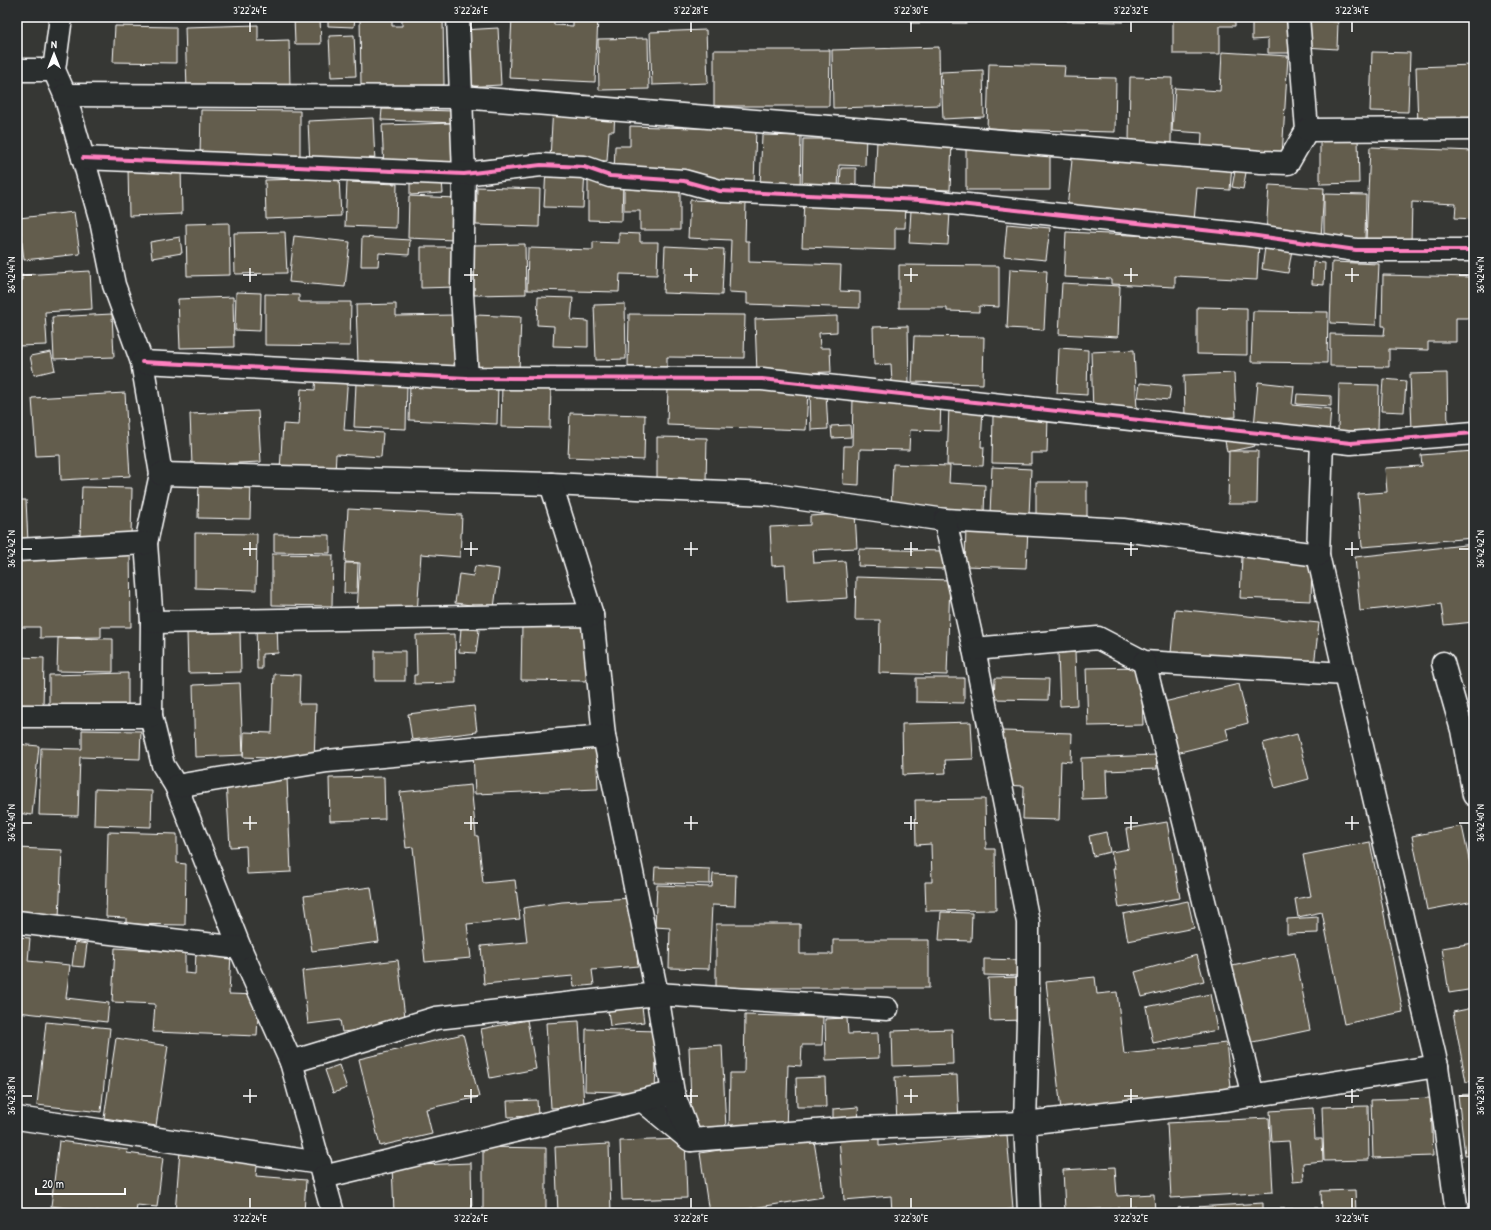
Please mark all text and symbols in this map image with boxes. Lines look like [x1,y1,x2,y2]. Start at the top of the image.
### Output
text: 3°22'24"E [233,4,267,17]
text: 3°22'26"E [454,4,489,17]
text: 3°22'28"E [674,4,709,17]
text: 3°22'30"E [894,4,929,17]
text: 3°22'32"E [1114,4,1149,17]
text: 3°22'34"E [1335,4,1369,17]
north arrow [34,34,74,74]
text: N [51,37,57,51]
text: 36°42'44"N [5,257,18,293]
text: 36°42'44"N [1474,257,1487,293]
text: 36°42'42"N [5,530,18,568]
text: 36°42'42"N [1474,530,1487,568]
text: 36°42'40"N [5,804,18,842]
text: 36°42'40"N [1474,804,1487,842]
text: 36°42'38"N [5,1077,18,1115]
text: 36°42'38"N [1474,1077,1487,1115]
scale bar [36,1170,125,1196]
text: 20 m [42,1175,64,1192]
text: 3°22'24"E [233,1212,267,1225]
text: 3°22'26"E [454,1212,489,1225]
text: 3°22'28"E [674,1212,709,1225]
text: 3°22'30"E [894,1212,929,1225]
text: 3°22'32"E [1114,1212,1149,1225]
text: 3°22'34"E [1335,1212,1369,1225]

